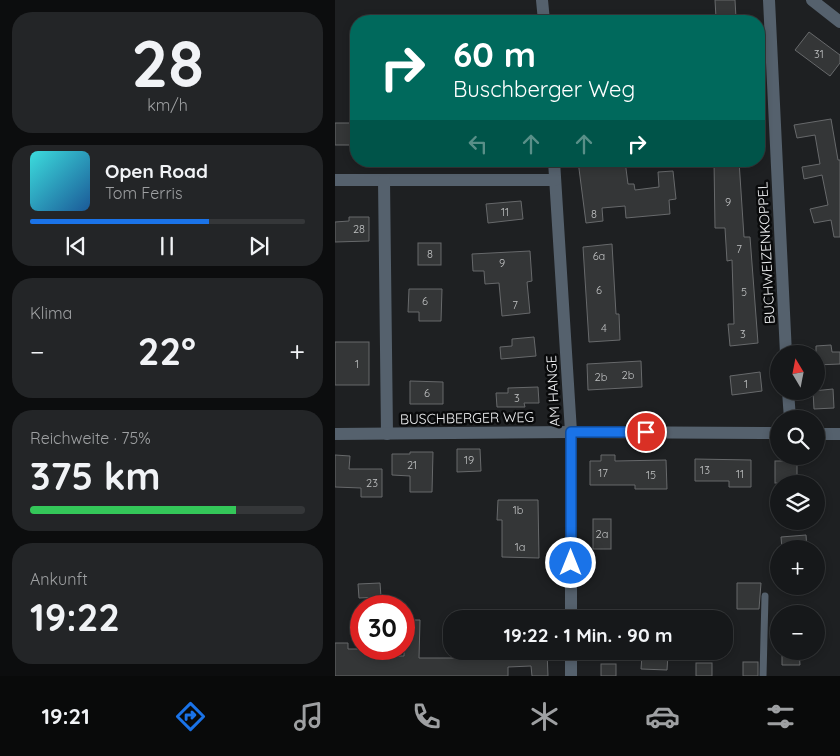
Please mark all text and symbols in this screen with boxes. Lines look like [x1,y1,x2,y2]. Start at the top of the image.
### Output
text: 28 [131,22,204,103]
text: 60 m [453,32,536,76]
icon: right [370,35,435,100]
house number: 31 [814,47,824,61]
text: Buschberger Weg [453,75,635,103]
text: km/h [147,95,188,115]
icon: left [464,130,492,158]
icon: ahead [517,130,545,158]
icon: ahead [570,130,598,158]
icon: right [623,130,651,158]
text: Open Road [105,159,208,183]
street label: BUCHWEIZENKOPPEL [753,181,779,325]
text: Tom Ferris [105,183,182,203]
house number: 9 [725,195,731,209]
house number: 11 [501,205,509,219]
house number: 8 [591,207,597,221]
house number: 28 [353,222,365,236]
icon: previous [62,232,90,260]
icon: pause [153,232,181,260]
icon: next [245,232,273,260]
house number: 7 [736,242,742,256]
house number: 8 [427,247,433,261]
house number: 6a [593,249,605,263]
house number: 9 [499,256,505,270]
house number: 6 [596,283,602,297]
house number: 5 [741,285,747,299]
house number: 6 [422,294,428,308]
house number: 7 [512,298,518,312]
text: Klima [30,303,72,323]
house number: 4 [601,321,607,335]
text: 22° [138,327,196,375]
house number: 3 [740,327,746,341]
text: − [30,334,45,369]
text: + [289,334,305,369]
north arrow [770,345,825,400]
map controls [770,345,825,660]
street label: AM HANGE [542,355,564,427]
house number: 1 [355,357,359,371]
house number: 2b [622,368,635,382]
house number: 2b [595,370,608,384]
house number: 1 [744,377,748,391]
house number: 6 [424,386,430,400]
house number: 3 [514,391,520,405]
street label: BUSCHBERGER WEG [400,408,534,428]
button: search [770,410,825,465]
pin [625,411,667,453]
icon: arrive [632,418,660,446]
text: Reichweite · 75% [30,428,151,448]
text: 375 km [30,452,160,500]
house number: 19 [464,453,474,467]
house number: 21 [407,458,417,472]
house number: 13 [700,463,710,477]
house number: 17 [598,466,608,480]
house number: 11 [736,467,744,481]
house number: 15 [646,468,656,482]
button: layers [770,475,825,530]
house number: 23 [366,476,378,490]
house number: 1b [513,503,524,517]
house number: 2a [596,527,608,541]
position arrow [544,536,596,588]
house number: 1a [515,540,525,554]
button: + [770,540,825,595]
text: Ankunft [30,569,88,589]
text: 19:22 [30,593,120,641]
speed limit sign: 30 [350,595,415,660]
button: − [770,605,825,660]
text: 19:22 · 1 Min. · 90 m [504,623,672,647]
icon: directions [173,699,208,734]
icon: music [291,699,326,734]
icon: phone [409,699,444,734]
icon: climate [527,699,562,734]
icon: car [645,699,680,734]
icon: filters [763,699,798,734]
text: 19:21 [42,702,90,730]

